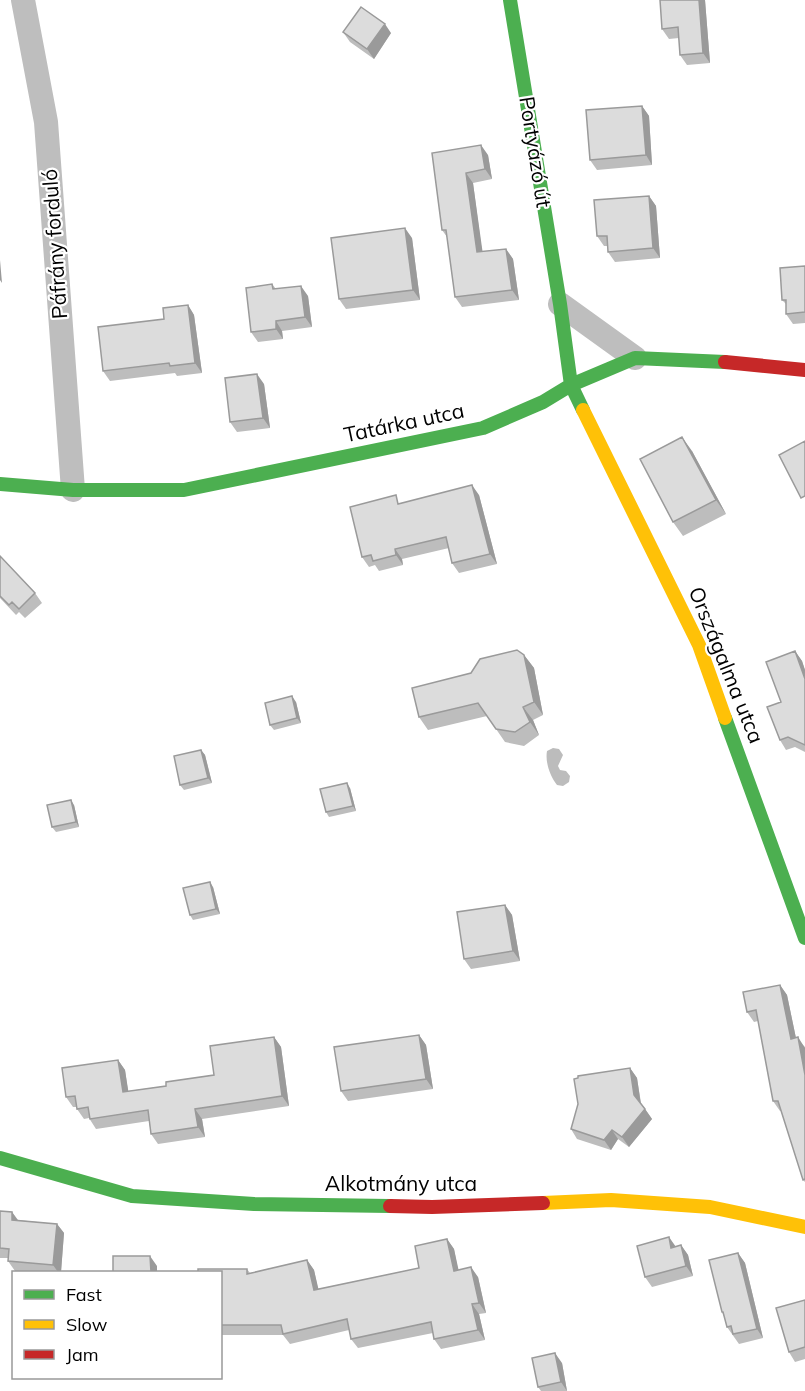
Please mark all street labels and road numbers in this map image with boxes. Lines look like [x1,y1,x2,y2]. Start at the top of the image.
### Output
street label: Portyázó út [514,94,558,209]
street label: Páfrány forduló [36,168,72,320]
street label: Tatárka utca [341,397,466,447]
street label: Országalma utca [684,583,770,747]
street label: Alkotmány utca [325,1170,477,1196]

